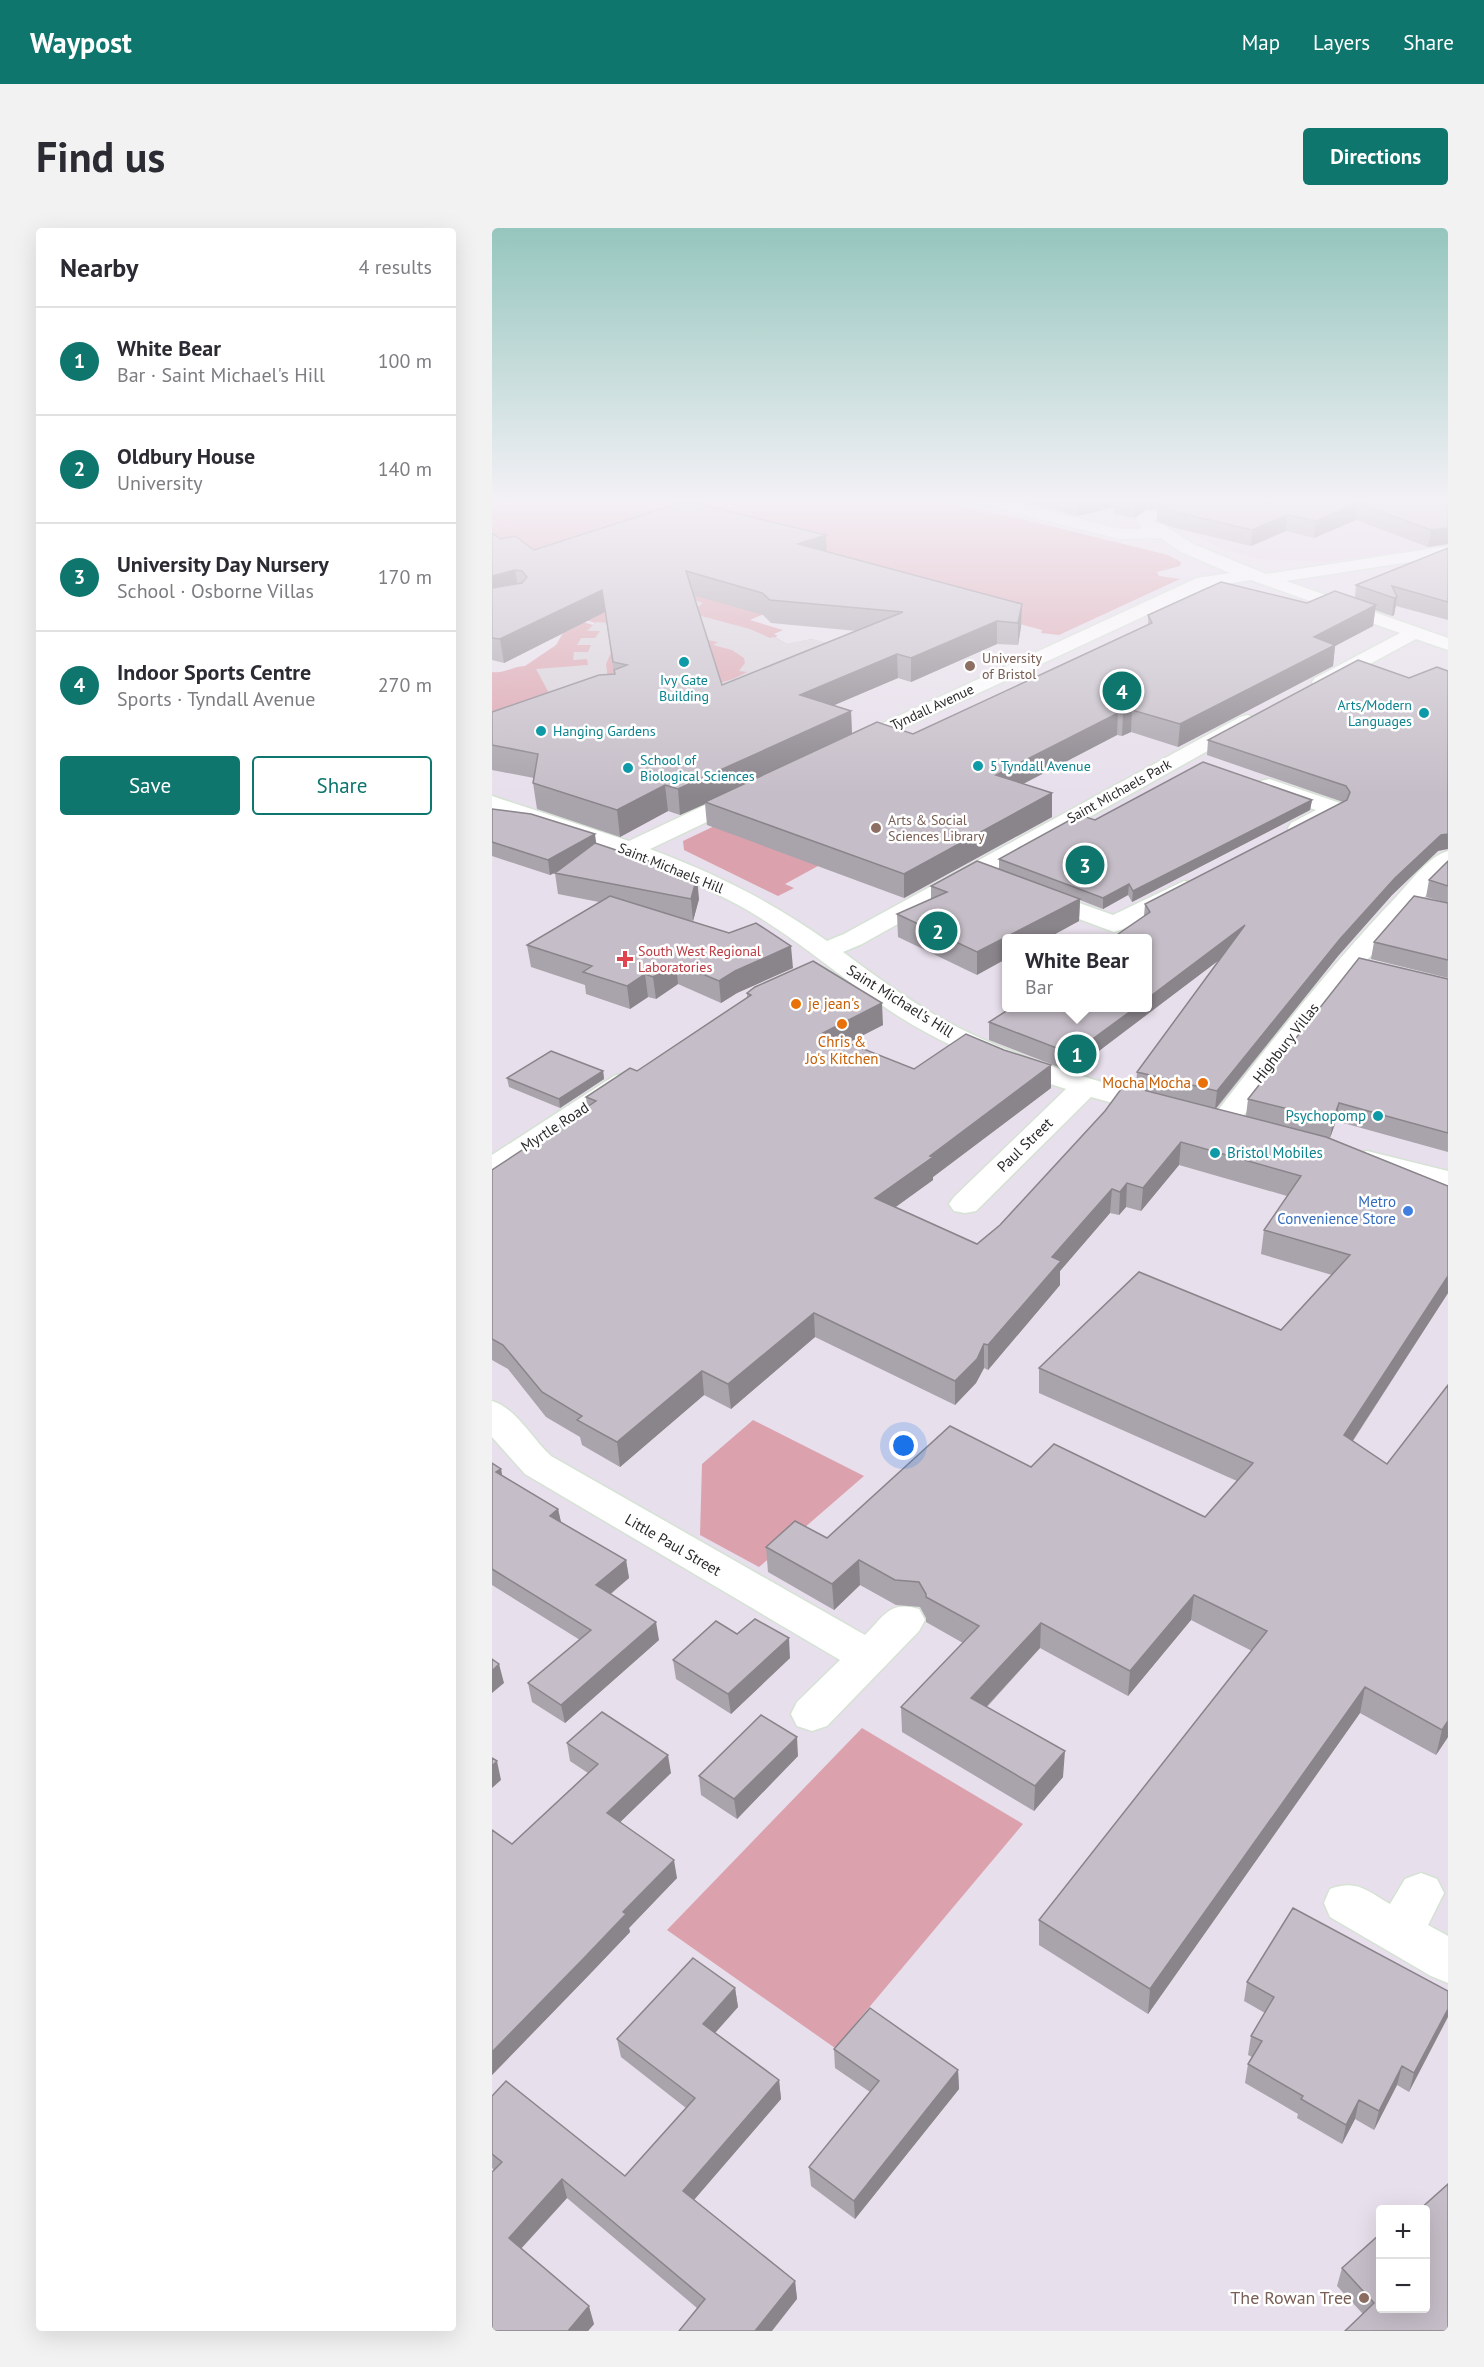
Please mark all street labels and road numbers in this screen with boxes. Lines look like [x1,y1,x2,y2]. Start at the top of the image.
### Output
street label: Tyndall Avenue [887,680,977,734]
street label: Saint Michaels Park [1064,755,1175,827]
street label: Saint Michaels Hill [616,839,726,897]
street label: Saint Michael's Hill [843,960,958,1041]
street label: Highbury Villas [1248,999,1323,1087]
street label: Myrtle Road [517,1098,592,1156]
street label: Paul Street [993,1113,1056,1176]
street label: Little Paul Street [622,1509,725,1580]

